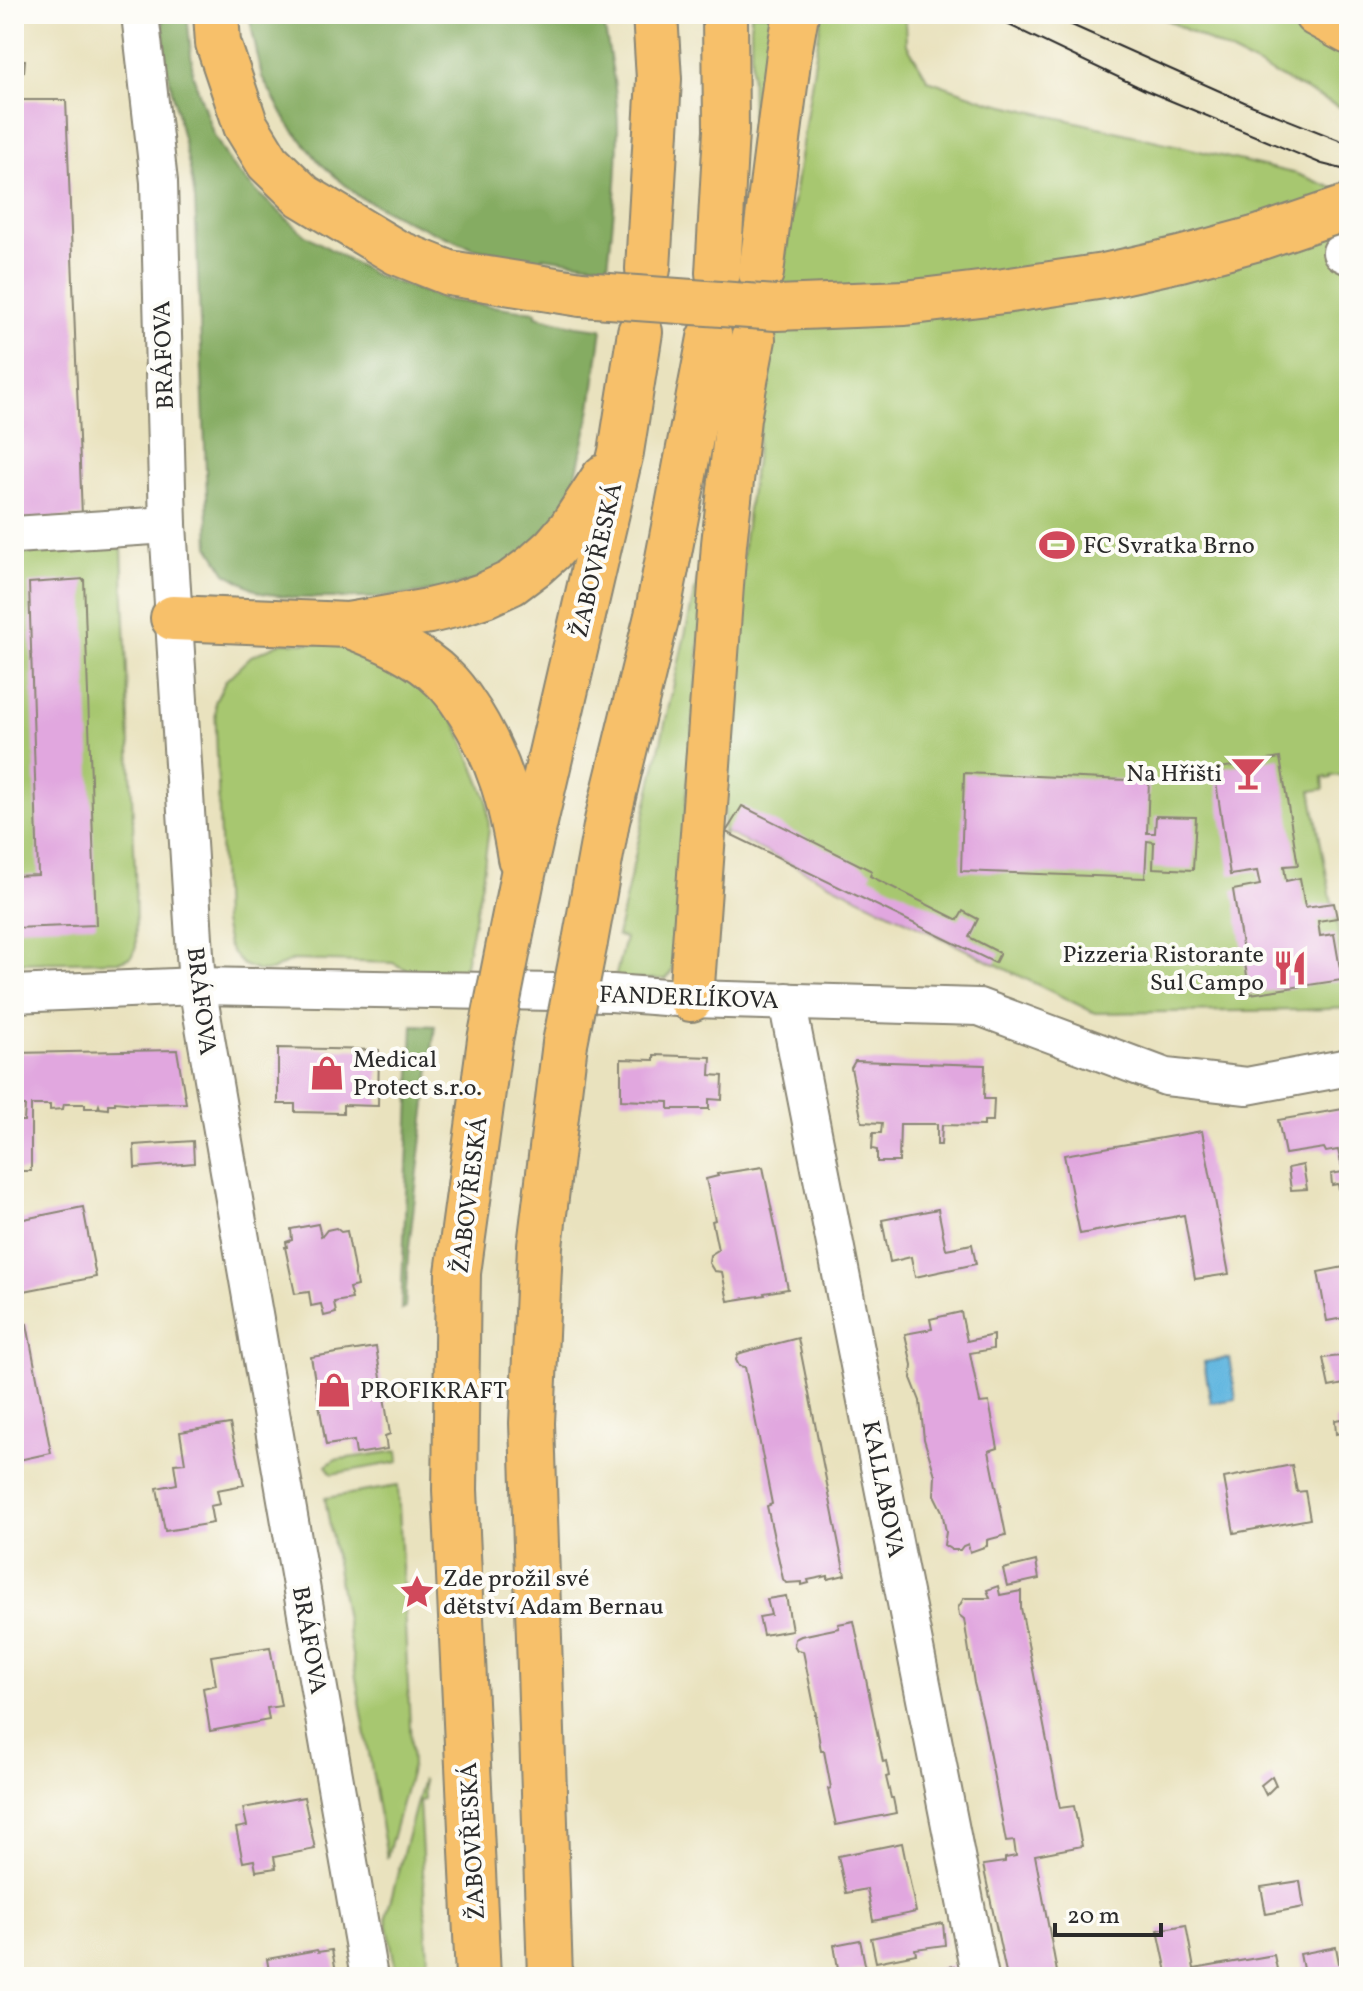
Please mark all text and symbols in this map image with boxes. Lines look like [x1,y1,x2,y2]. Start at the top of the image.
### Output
street label: BRÁFOVA [146,300,184,410]
street label: ŽABOVŘESKÁ [564,480,632,641]
sports icon: FC Svratka Brno [1038,526,1076,564]
place label: FC Svratka Brno [1083,530,1255,564]
bar icon: Na Hřišti [1229,754,1267,792]
place label: Na Hřišti [1126,758,1222,792]
place label: Pizzeria Ristorante Sul Campo [1063,939,1264,1001]
street label: BRÁFOVA [177,945,224,1057]
restaurant icon: Pizzeria Ristorante Sul Campo [1271,949,1309,987]
street label: FANDERLÍKOVA [598,979,779,1019]
place label: Medical Protect s.r.o. [353,1044,482,1106]
shop icon: Medical Protect s.r.o. [308,1054,346,1092]
street label: ŽABOVŘESKÁ [444,1115,497,1276]
shop icon: PROFIKRAFT [315,1371,353,1409]
place label: PROFIKRAFT [360,1375,507,1409]
street label: KALLABOVA [852,1418,912,1561]
place label: Zde prožil své dětství Adam Bernau [443,1563,664,1625]
place icon: Zde prožil své dětství Adam Bernau [398,1573,436,1611]
street label: BRÁFOVA [282,1584,334,1697]
street label: ŽABOVŘESKÁ [453,1761,495,1921]
scale bar [1055,1887,1161,1937]
text: 20 m [1067,1900,1120,1934]

